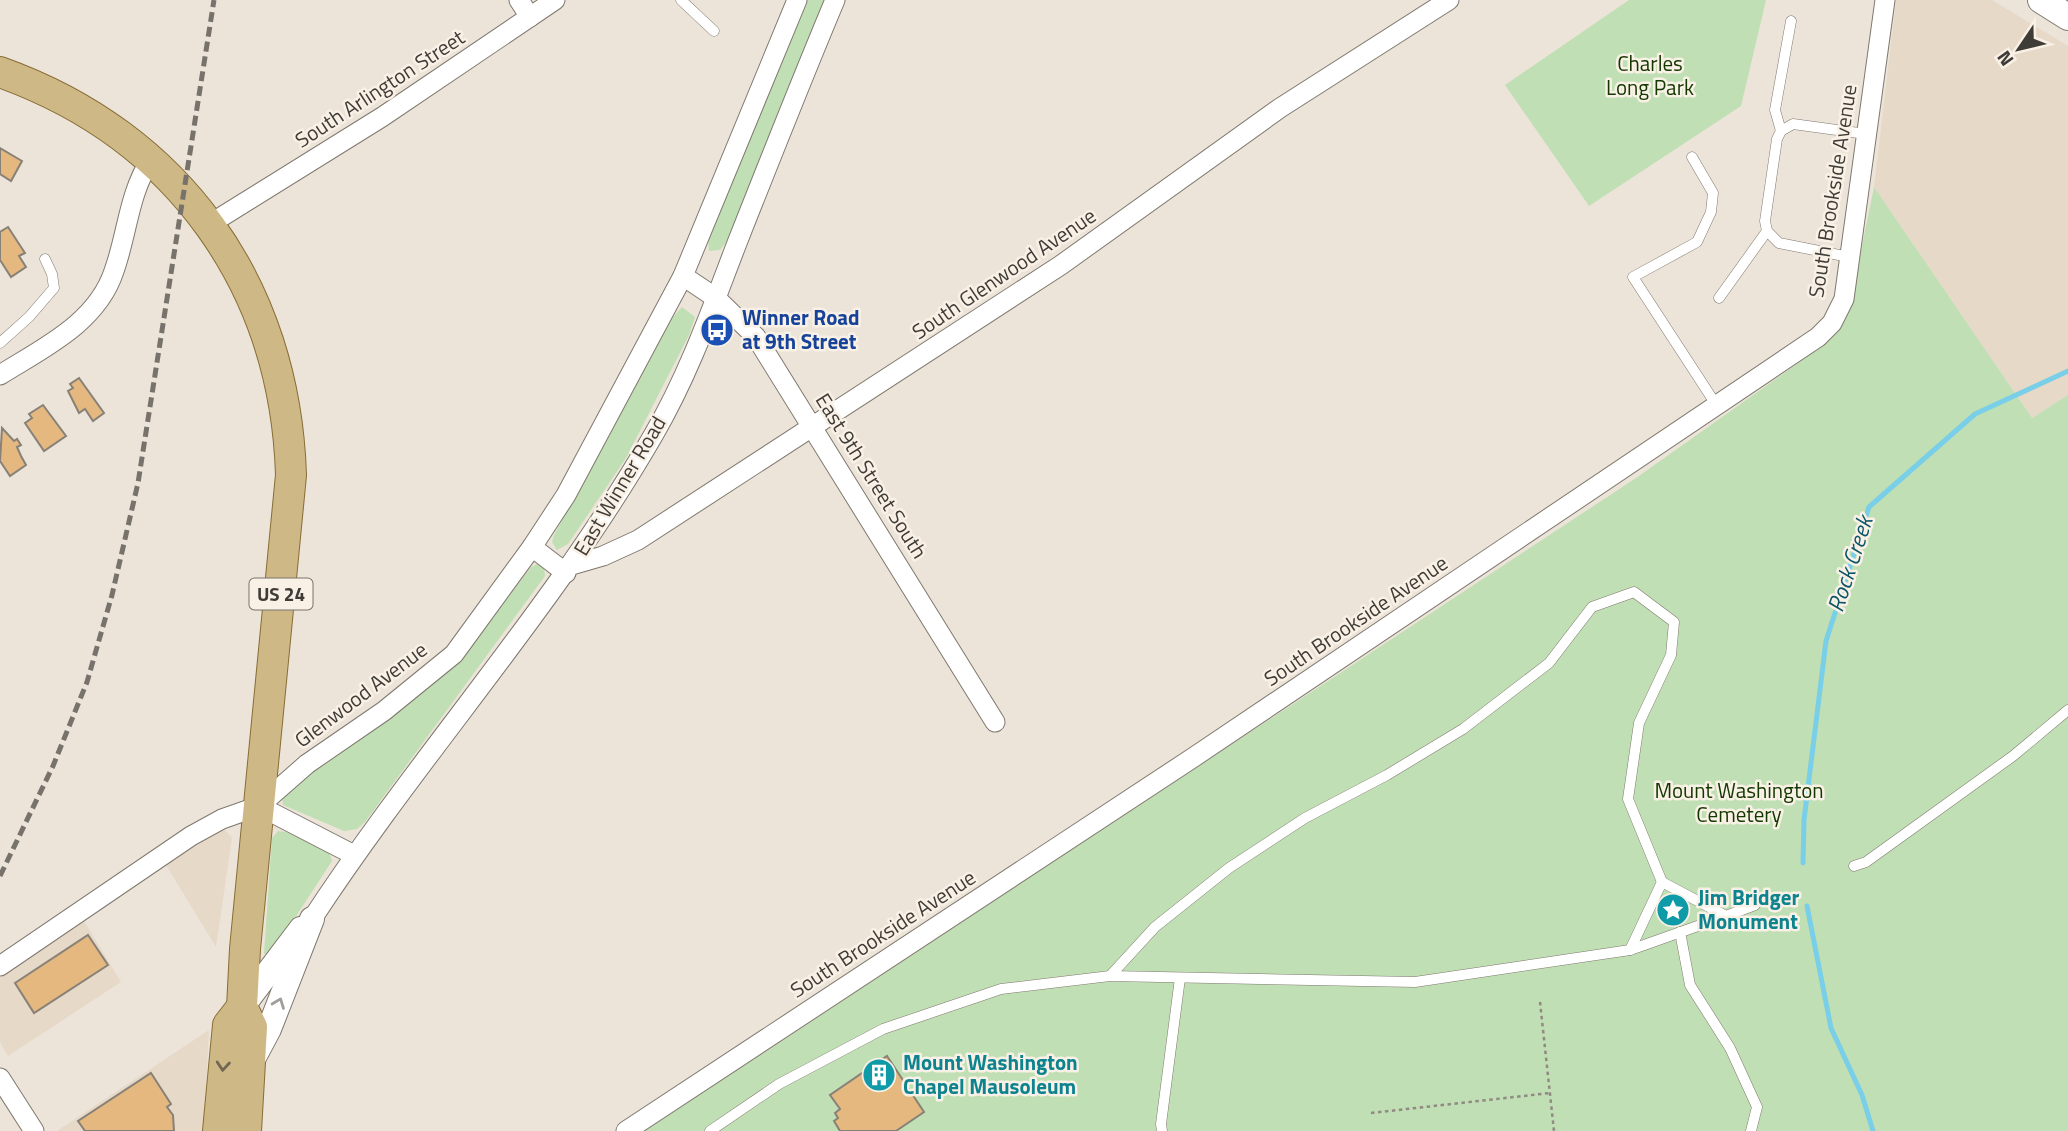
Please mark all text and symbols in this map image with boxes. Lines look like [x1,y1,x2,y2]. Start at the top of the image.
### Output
north arrow [1984,14,2054,84]
street label: South Arlington Street [288,21,471,155]
text: N [1989,45,2020,73]
park label: Charles Long Park [1606,47,1694,103]
street label: South Brookside Avenue [1799,82,1865,300]
street label: South Glenwood Avenue [905,200,1102,347]
place label: Winner Road at 9th Street [742,301,860,357]
bus stop icon: Winner Road at 9th Street [698,311,736,349]
street label: East 9th Street South [808,386,936,564]
street label: East Winner Road [565,410,673,561]
water label: Rock Creek [1818,509,1882,616]
street label: South Brookside Avenue [1257,547,1454,694]
road number: US 24 [250,579,312,610]
street label: Glenwood Avenue [287,634,434,755]
park label: Mount Washington Cemetery [1654,774,1824,830]
street label: South Brookside Avenue [783,861,982,1005]
place label: Jim Bridger Monument [1698,881,1799,937]
place icon: Jim Bridger Monument [1654,891,1692,929]
one-way arrow [270,998,284,1010]
place label: Mount Washington Chapel Mausoleum [903,1046,1078,1102]
building icon: Mount Washington Chapel Mausoleum [860,1056,898,1094]
one-way arrow [216,1061,231,1072]

